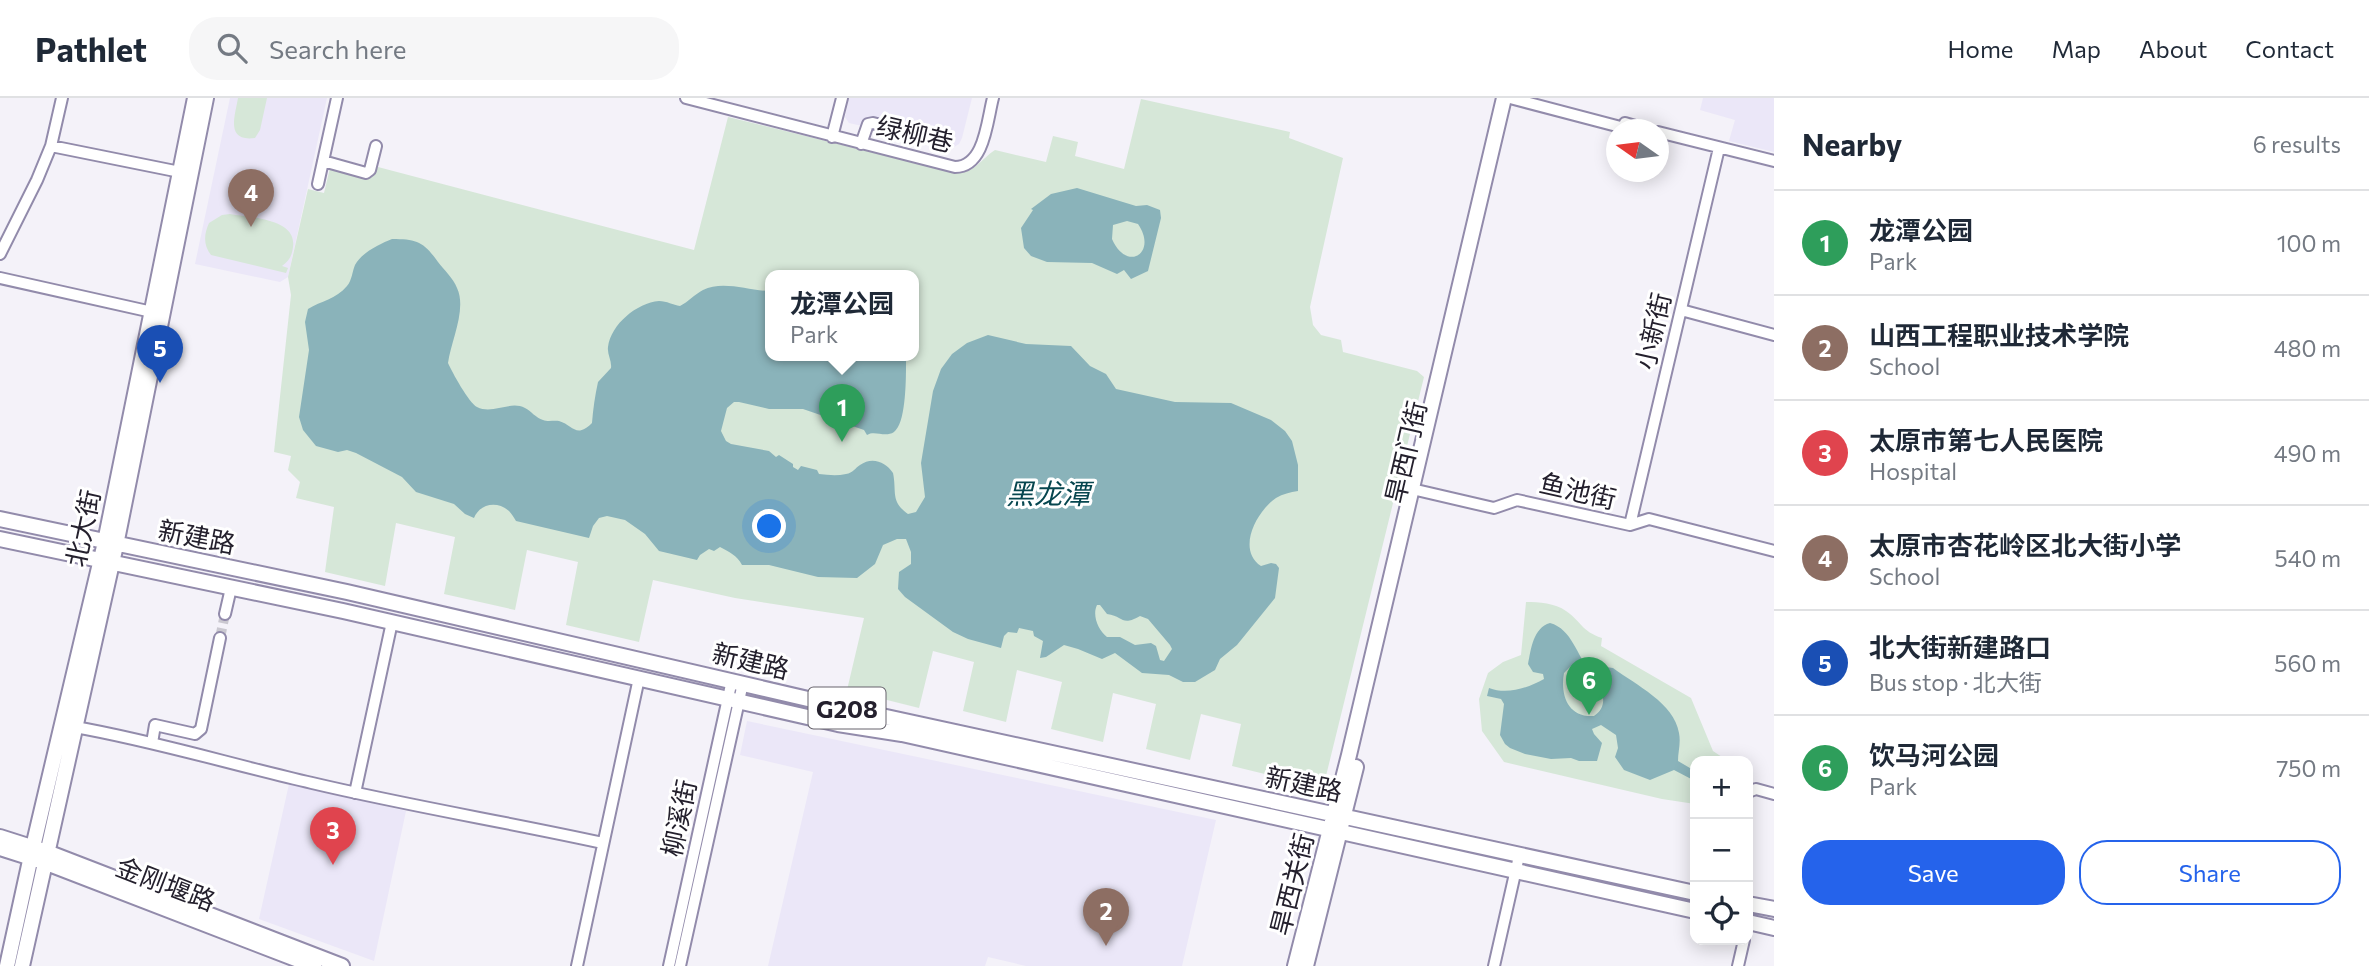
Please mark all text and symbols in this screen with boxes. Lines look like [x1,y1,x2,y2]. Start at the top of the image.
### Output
search box [189,17,679,80]
text: Pathlet [35,28,147,69]
icon: search [213,29,251,67]
text: Search here [269,33,407,64]
text: Home [1948,34,2014,63]
text: Map [2052,34,2101,63]
text: About [2139,34,2207,63]
text: Contact [2245,34,2334,63]
street label: 绿柳巷 [874,109,956,157]
north arrow [1606,119,1669,182]
text: Nearby [1802,125,1902,162]
text: 6 results [2253,130,2341,158]
pin: 4 [228,169,274,227]
text: 龙潭公园 [1869,214,1973,245]
text: 1 [1820,229,1830,257]
text: 100 m [2277,229,2341,257]
text: Park [1869,247,1917,275]
popup [765,270,919,361]
text: 龙潭公园 [790,287,894,318]
street label: 小新街 [1628,290,1676,372]
text: 山西工程职业技术学院 [1869,319,2129,350]
text: Park [790,320,838,348]
pin: 5 [137,325,183,383]
text: 2 [1818,334,1832,362]
text: 480 m [2274,334,2341,362]
text: School [1869,352,1940,380]
pin: 1 [819,384,865,442]
street label: 旱西门街 [1378,398,1432,506]
text: 太原市第七人民医院 [1869,424,2103,455]
text: 3 [1818,439,1832,467]
text: 490 m [2274,439,2341,467]
text: Hospital [1869,457,1957,485]
street label: 鱼池街 [1537,466,1619,514]
water label: 黑龙潭 [1006,476,1095,510]
street label: 北大街 [59,487,105,569]
your location [752,509,786,543]
street label: 新建路 [156,513,238,559]
text: 太原市杏花岭区北大街小学 [1869,529,2181,560]
text: 4 [1818,544,1832,572]
text: 540 m [2275,544,2341,572]
text: School [1869,562,1940,590]
text: 北大街新建路口 [1869,631,2051,662]
street label: 新建路 [710,636,792,684]
text: 5 [1818,649,1832,677]
text: 560 m [2274,649,2341,677]
pin: 6 [1566,657,1612,715]
text: Bus stop · 北大街 [1869,668,2042,696]
road number: G208 [808,688,886,728]
text: 饮马河公园 [1869,739,1999,770]
text: 6 [1818,754,1832,782]
text: 750 m [2276,754,2341,782]
map controls [1690,756,1753,945]
button: + [1690,756,1753,819]
street label: 新建路 [1263,760,1345,806]
text: Park [1869,772,1917,800]
street label: 柳溪街 [655,777,701,859]
pin: 3 [310,807,356,865]
button: − [1690,819,1753,882]
street label: 旱西关街 [1263,830,1319,938]
button: Save [1802,840,2065,905]
button: Share [2079,840,2341,905]
street label: 金刚堰路 [112,850,220,916]
button: locate [1690,882,1753,945]
pin: 2 [1083,888,1129,946]

